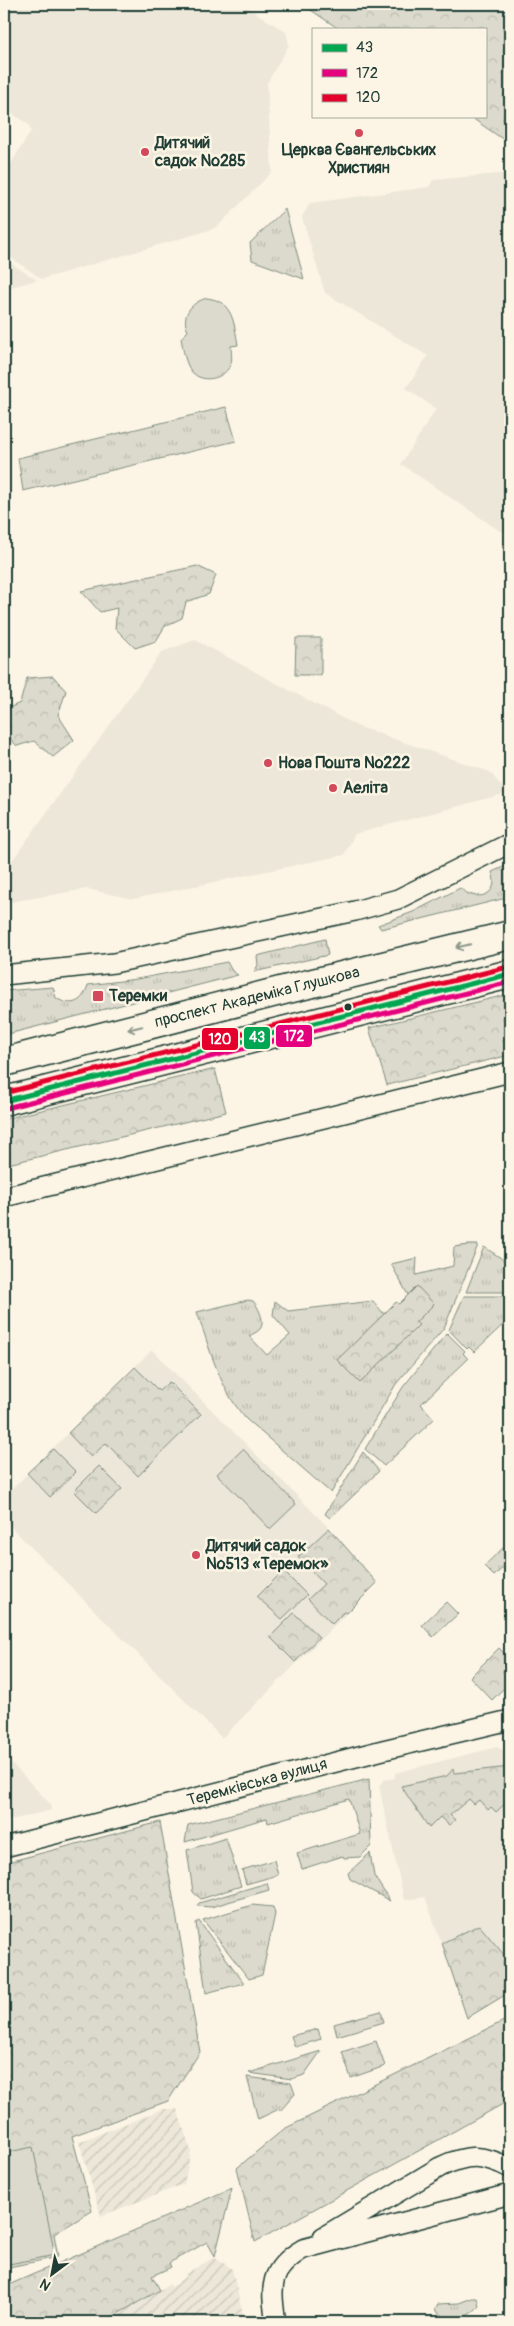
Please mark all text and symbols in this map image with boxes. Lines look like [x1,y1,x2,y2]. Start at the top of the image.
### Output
legend [312,28,486,118]
text: 43 [356,38,373,57]
text: 172 [356,64,378,83]
text: 120 [356,88,381,107]
marker: Церква Євангельських Християн [353,127,365,139]
place label: Дитячий садок №285 [154,133,246,171]
place label: Церква Євангельських Християн [282,140,436,178]
marker: Дитячий садок №285 [139,146,151,158]
place label: Нова Пошта №222 [278,753,410,773]
marker: Нова Пошта №222 [262,757,274,769]
place label: Аеліта [343,778,389,798]
marker: Аеліта [327,782,339,794]
one-way arrow [455,942,471,951]
street label: проспект Академіка Глушкова [152,962,362,1032]
place label: Теремки [108,986,168,1006]
marker: Теремки [91,989,105,1003]
unlabelled marker [343,1002,353,1012]
one-way arrow [128,1024,144,1033]
line badge: 172 [275,1024,313,1048]
line badge: 43 [243,1026,271,1050]
line badge: 120 [201,1027,239,1051]
text: 172 [284,1028,305,1045]
text: 43 [249,1029,265,1046]
text: 120 [209,1031,232,1048]
place label: Дитячий садок №513 «Теремок» [205,1536,329,1574]
marker: Дитячий садок №513 «Теремок» [190,1549,202,1561]
street label: Теремківська вулиця [185,1754,329,1810]
north arrow [28,2248,78,2298]
text: N [37,2275,54,2294]

